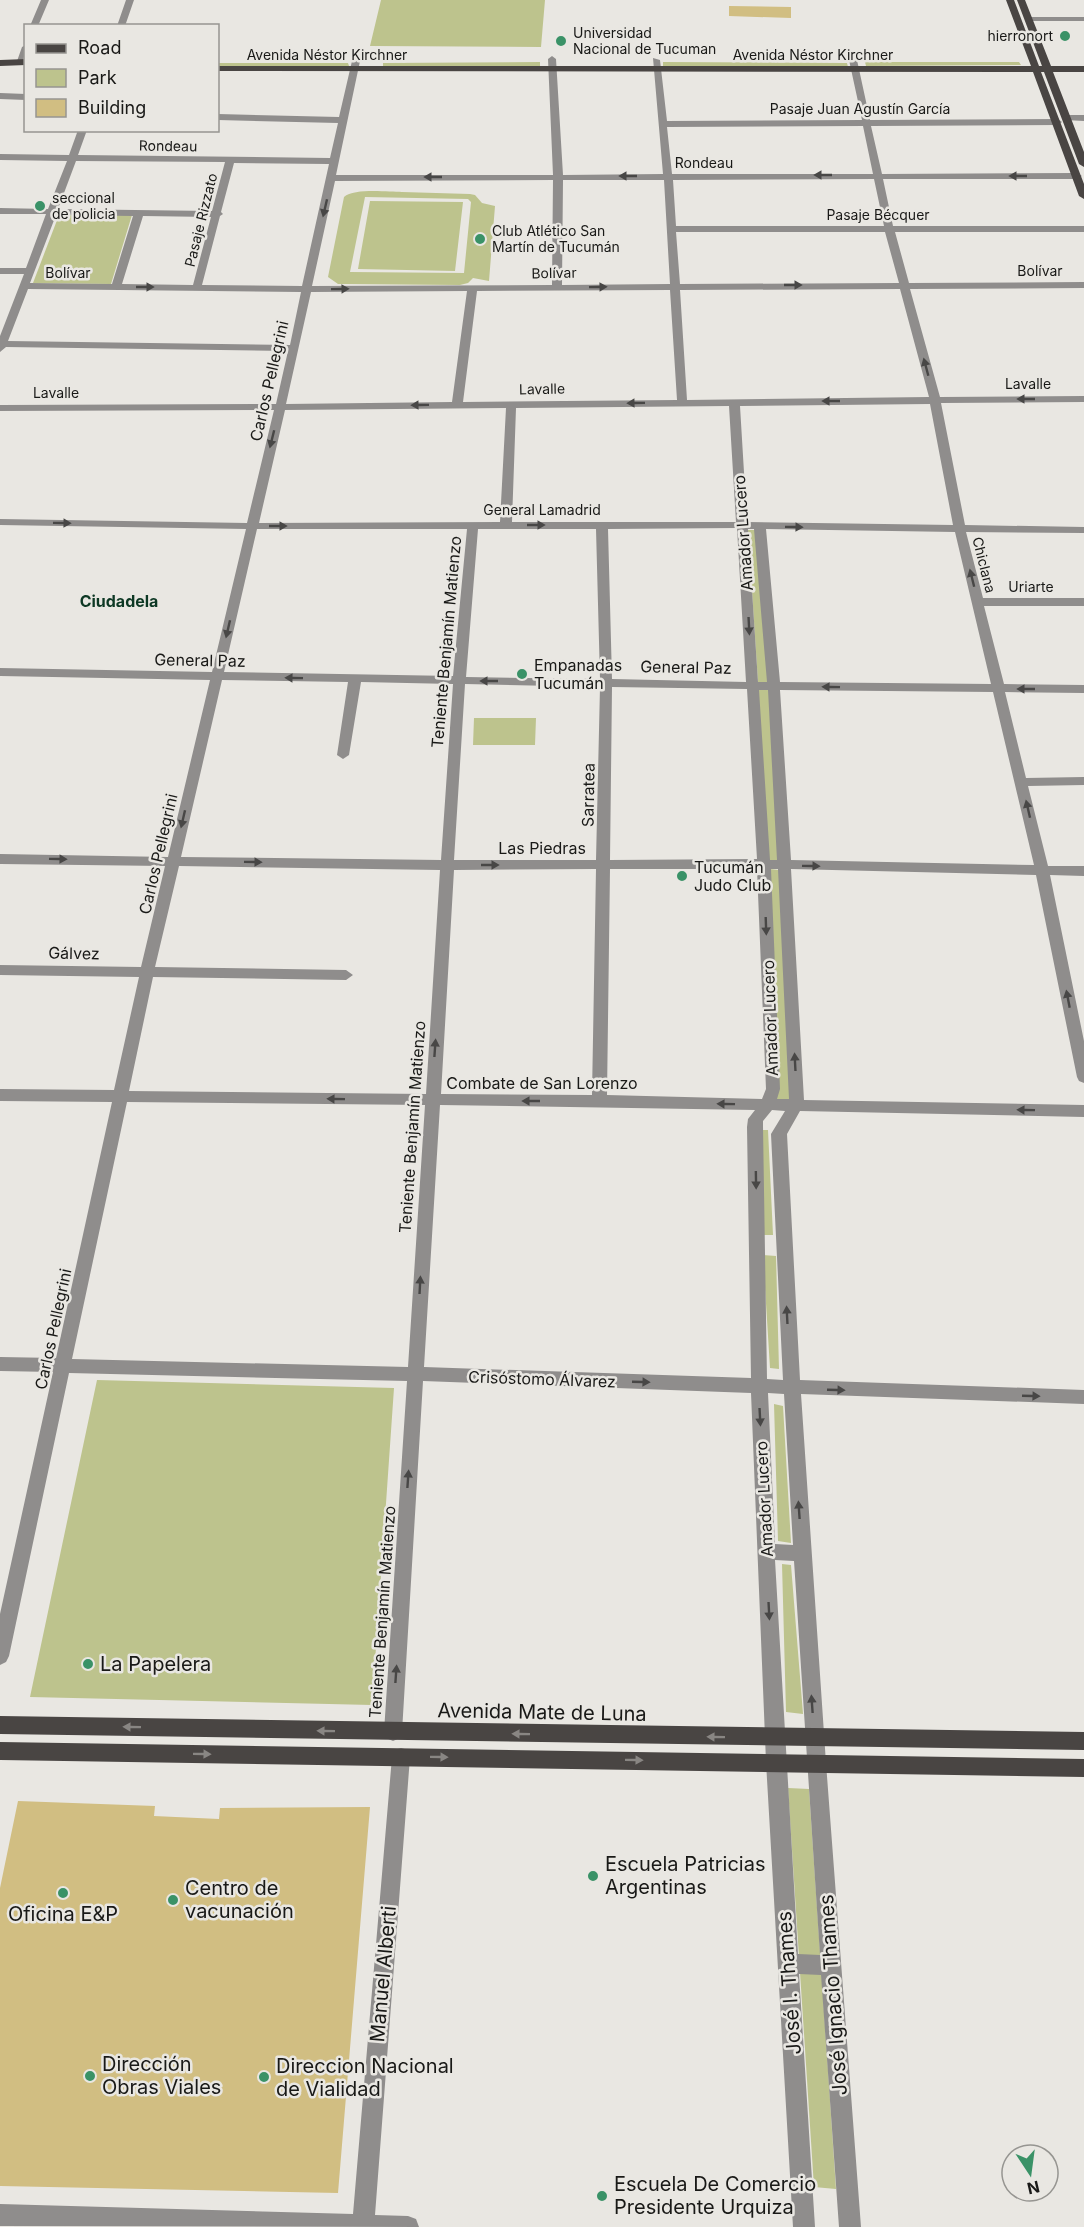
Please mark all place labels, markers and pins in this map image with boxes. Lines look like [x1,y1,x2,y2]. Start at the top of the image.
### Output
place label: Universidad Nacional de Tucuman [573,24,716,57]
place label: hierronort [988,27,1053,44]
marker: hierronort [1058,29,1072,43]
marker: Universidad Nacional de Tucuman [554,34,568,48]
place label: seccional de policia [52,189,116,222]
marker: seccional de policia [33,199,47,213]
place label: Club Atlético San Martín de Tucumán [492,222,620,255]
marker: Club Atlético San Martín de Tucumán [473,232,487,246]
place label: Empanadas Tucumán [534,655,622,693]
marker: Empanadas Tucumán [515,667,529,681]
place label: Tucumán Judo Club [694,857,771,895]
marker: Tucumán Judo Club [675,869,689,883]
place label: La Papelera [100,1652,211,1676]
marker: La Papelera [81,1657,95,1671]
place label: Escuela Patricias Argentinas [605,1852,765,1899]
marker: Escuela Patricias Argentinas [586,1869,600,1883]
place label: Centro de vacunación [185,1876,294,1923]
marker: Oficina E&P [56,1886,70,1900]
marker: Centro de vacunación [166,1893,180,1907]
place label: Oficina E&P [8,1902,118,1926]
place label: Dirección Obras Viales [102,2052,221,2099]
place label: Direccion Nacional de Vialidad [276,2054,454,2101]
marker: Dirección Obras Viales [83,2069,97,2083]
marker: Direccion Nacional de Vialidad [257,2070,271,2084]
place label: Escuela De Comercio Presidente Urquiza [614,2172,816,2219]
marker: Escuela De Comercio Presidente Urquiza [595,2189,609,2203]

